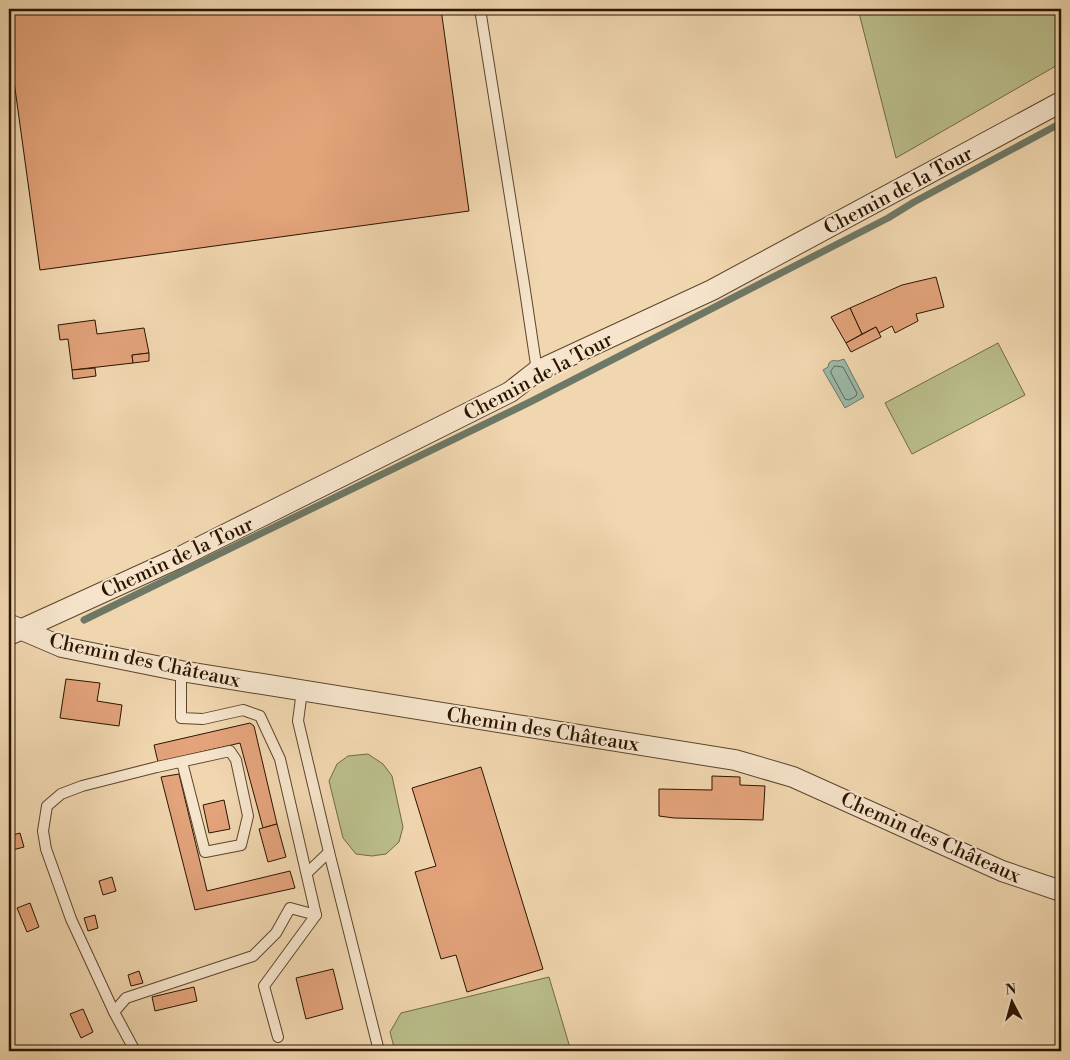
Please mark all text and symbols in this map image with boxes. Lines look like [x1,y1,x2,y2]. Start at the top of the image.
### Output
street label: Chemin de la Tour [820,141,978,241]
street label: Chemin de la Tour [460,327,618,427]
street label: Chemin de la Tour [97,512,258,605]
street label: Chemin des Châteaux [47,629,243,694]
street label: Chemin des Châteaux [445,703,642,758]
street label: Chemin des Châteaux [836,787,1025,890]
north arrow [988,978,1038,1028]
text: N [1004,981,1017,1000]

